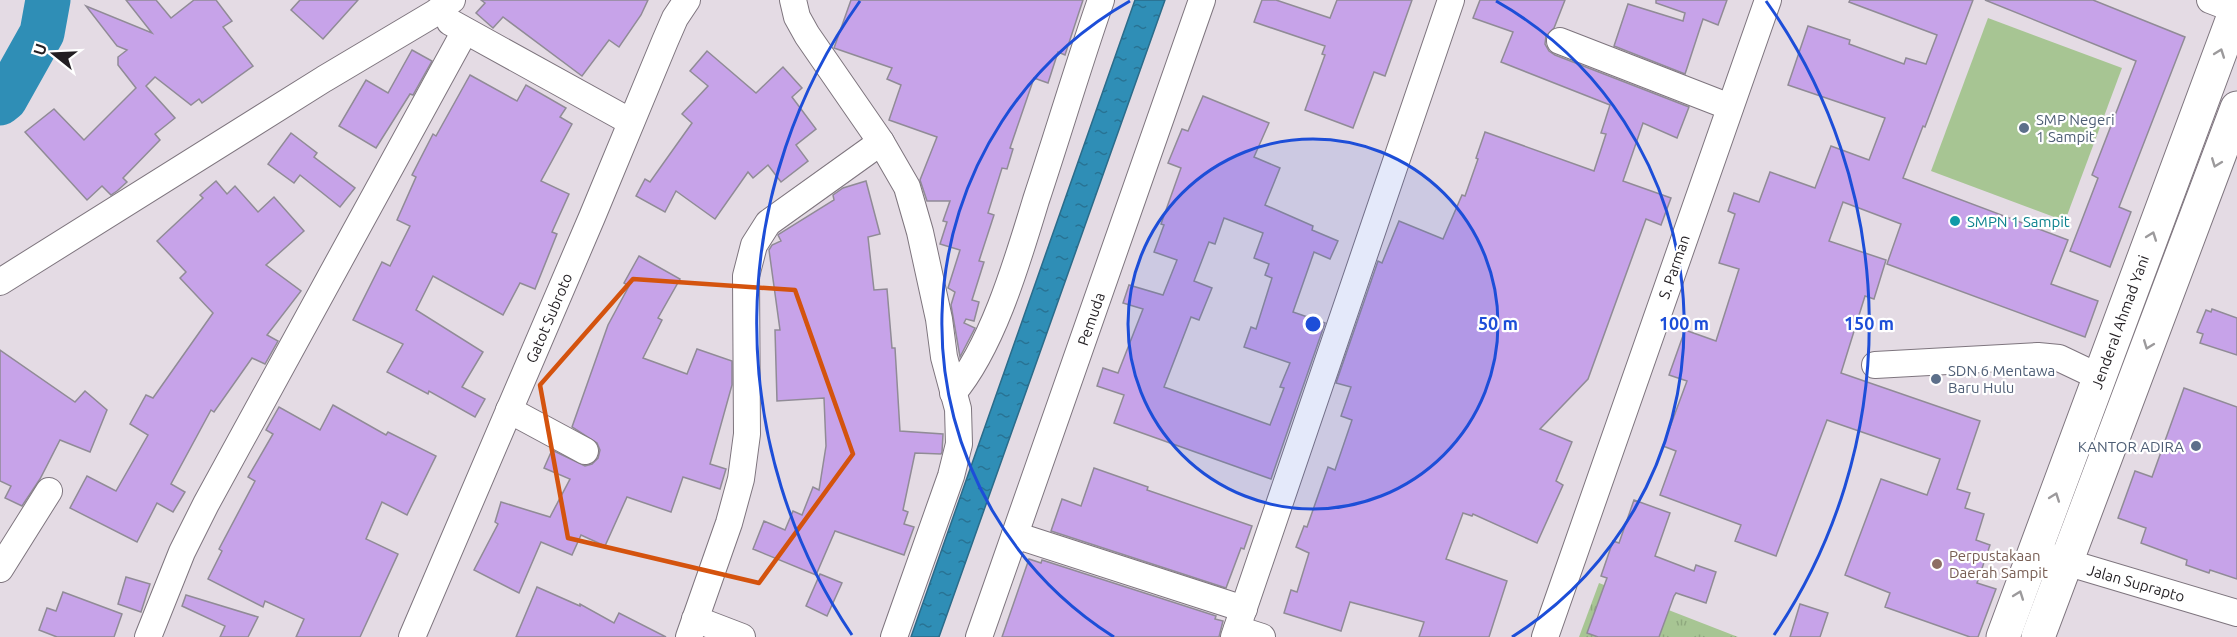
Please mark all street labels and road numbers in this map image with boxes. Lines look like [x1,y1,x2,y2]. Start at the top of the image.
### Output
street label: S. Parman [1655,233,1693,301]
street label: Jenderal Ahmad Yani [2088,253,2152,391]
street label: Gatot Subroto [522,271,576,365]
street label: Pemuda [1074,290,1108,348]
street label: Jalan Suprapto [2085,561,2187,605]

